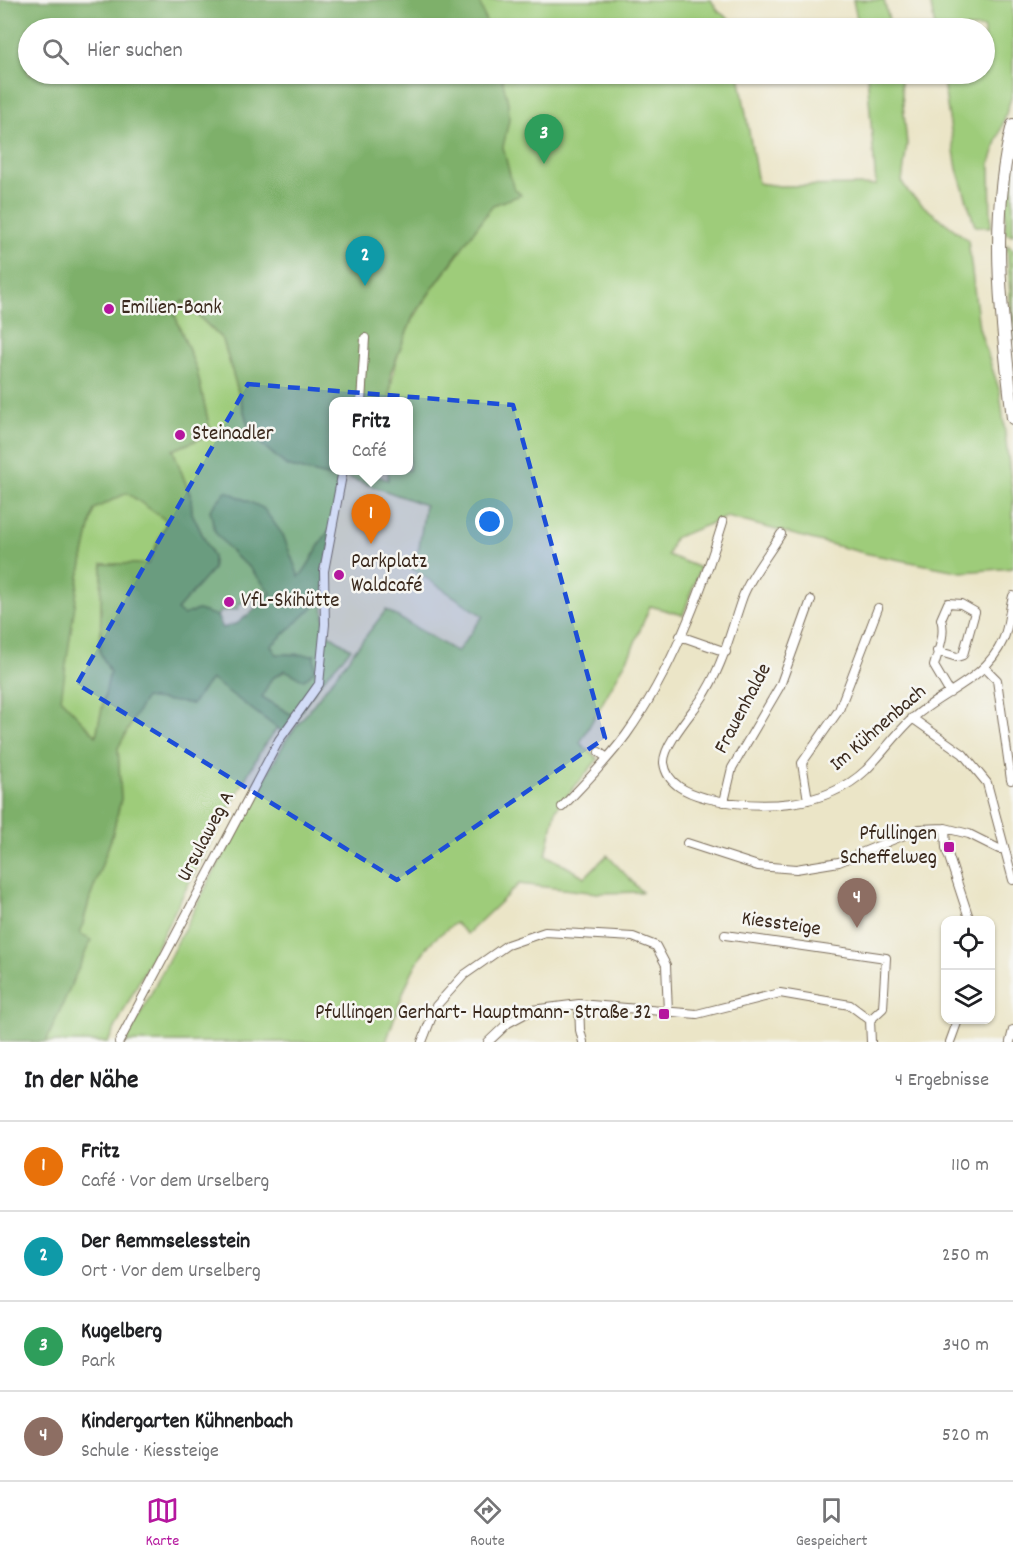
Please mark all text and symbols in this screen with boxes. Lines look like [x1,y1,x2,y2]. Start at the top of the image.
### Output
search box [18,18,995,84]
icon: search [39,35,72,68]
text: Hier suchen [87,36,183,67]
pin: 3 [524,114,564,164]
pin: 2 [346,236,385,286]
place label: Emilien-Bank [121,294,222,324]
marker: Emilien-Bank [102,302,116,316]
popup [329,397,413,475]
text: Fritz [352,407,390,438]
place label: Steinadler [192,420,274,450]
marker: Steinadler [173,428,187,442]
text: Café [352,438,387,466]
pin: 1 [352,494,391,544]
your location [475,507,504,536]
place label: Parkplatz Waldcafé [351,548,427,602]
marker: Parkplatz Waldcafé [332,568,346,582]
place label: VfL-Skihütte [241,587,339,617]
marker: VfL-Skihütte [222,595,236,609]
street label: Frauenhalde [708,658,780,760]
street label: Im Kühnenbach [824,678,934,780]
street label: Ursulaweg A [171,786,243,888]
place label: Pfullingen Scheffelweg [840,820,937,874]
marker: Pfullingen Scheffelweg [942,840,956,854]
pin: 4 [838,878,876,928]
street label: Kiessteige [739,905,823,945]
map controls [941,916,995,1024]
button: locate [941,916,995,970]
button: layers [941,970,995,1024]
place label: Pfullingen Gerhart- Hauptmann- Straße 32 [315,999,652,1029]
marker: Pfullingen Gerhart- Hauptmann- Straße 32 [657,1007,671,1021]
text: In der Nähe [24,1063,138,1100]
text: 4 Ergebnisse [895,1067,989,1095]
text: Fritz [81,1137,119,1168]
text: 1 [41,1152,46,1180]
text: 110 m [951,1152,989,1180]
text: Café · Vor dem Urselberg [81,1168,269,1196]
text: Der Remmselesstein [81,1227,250,1258]
text: 2 [39,1242,48,1270]
text: 250 m [942,1242,989,1270]
text: Ort · Vor dem Urselberg [81,1258,261,1286]
text: Kugelberg [81,1317,162,1348]
text: 3 [39,1332,48,1360]
text: 340 m [943,1332,989,1360]
text: Park [81,1348,115,1376]
text: Kindergarten Kühnenbach [81,1407,293,1438]
text: 4 [39,1422,48,1450]
text: 520 m [942,1422,989,1450]
text: Schule · Kiessteige [81,1438,219,1466]
tab: Karte [145,1494,179,1553]
tab: Route [470,1494,505,1553]
tab: Gespeichert [796,1494,868,1553]

